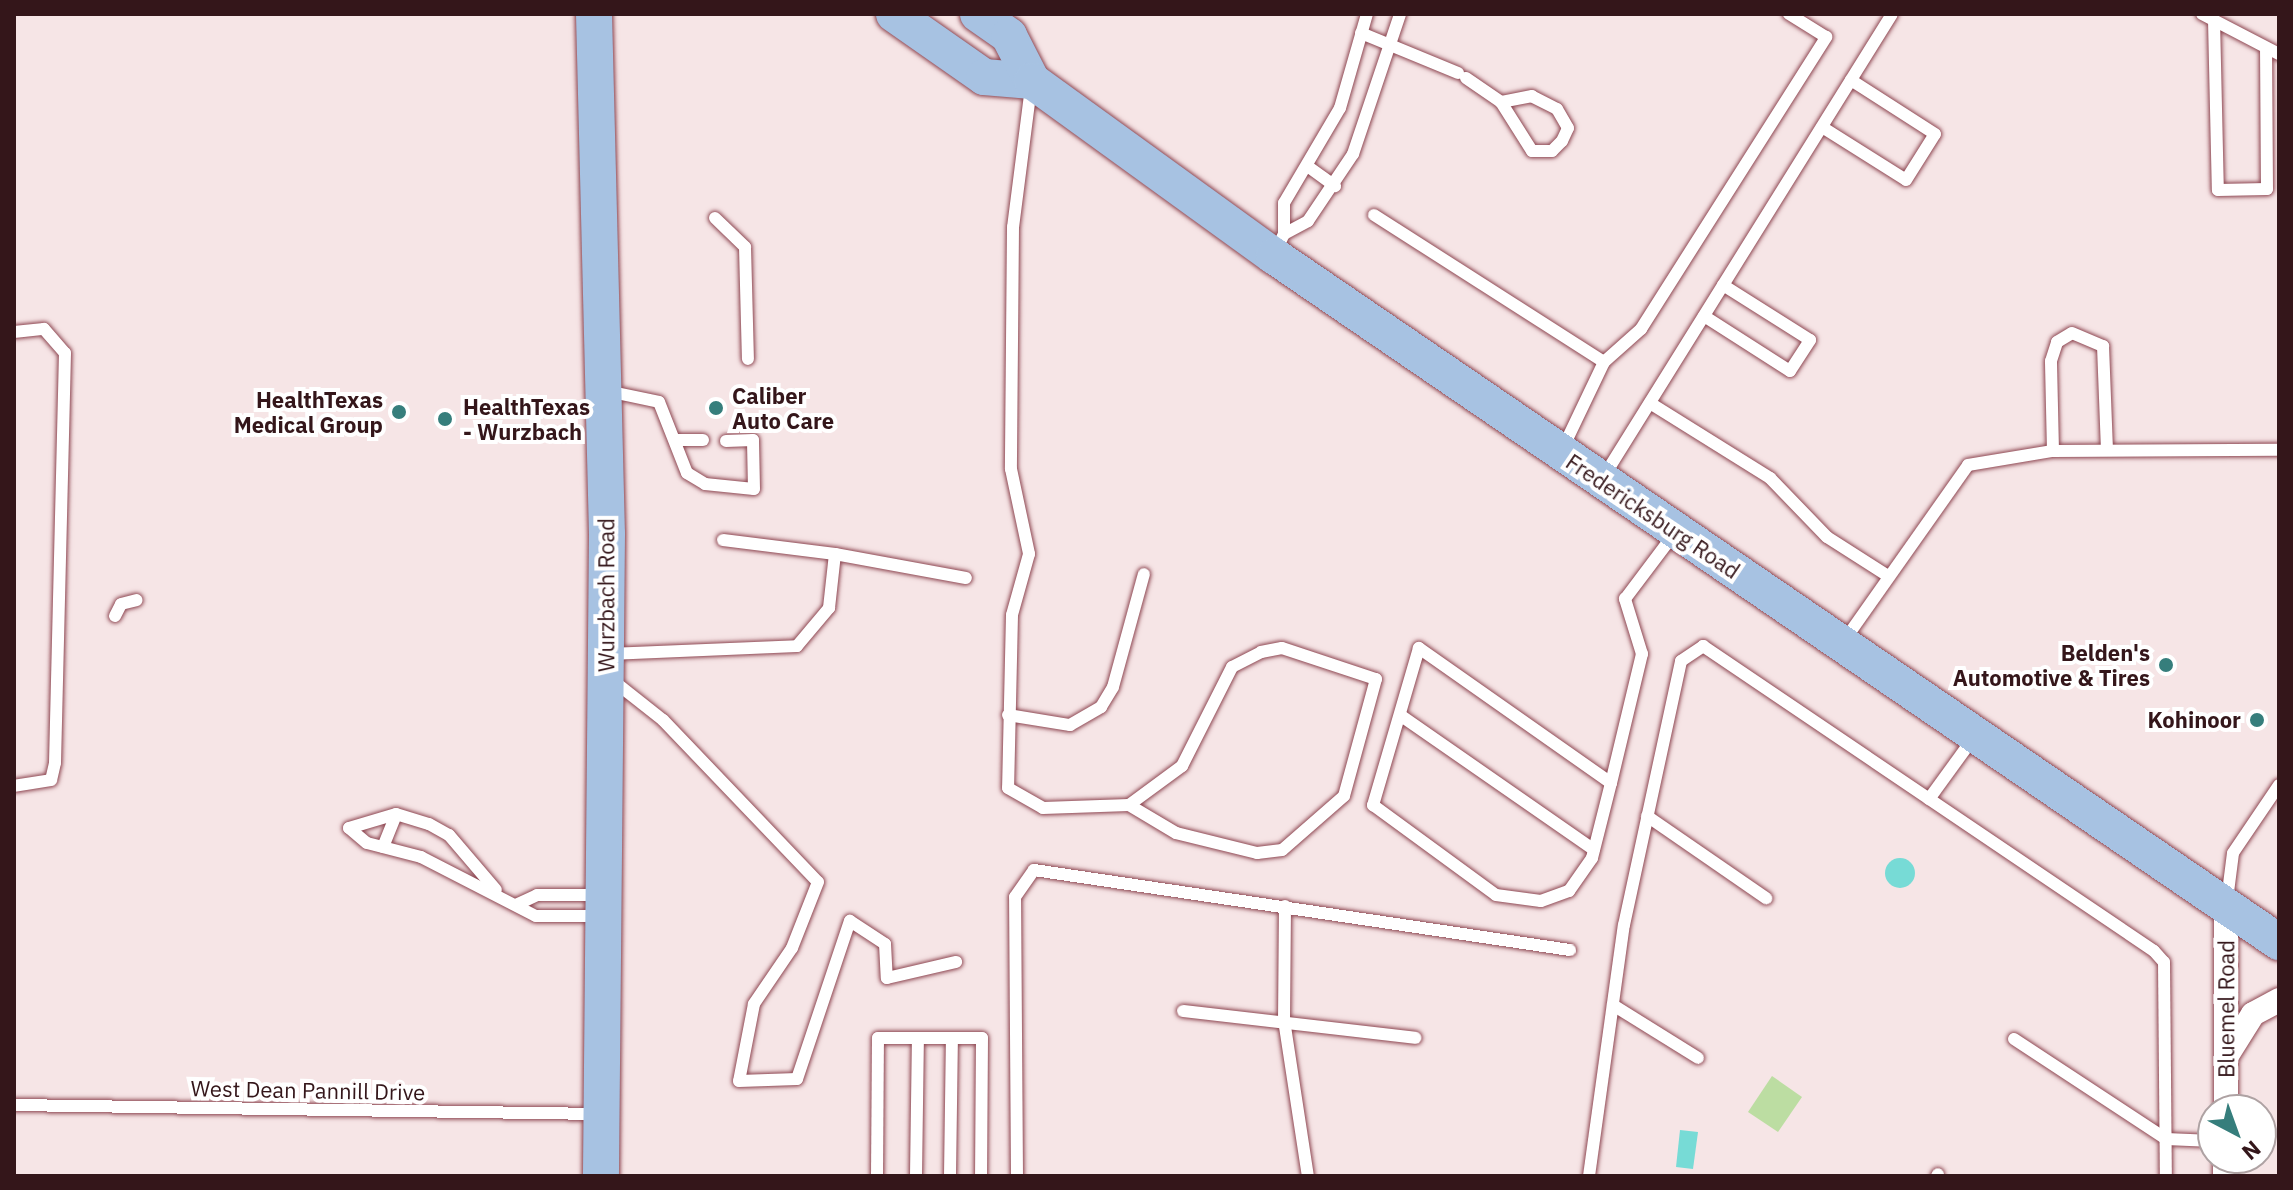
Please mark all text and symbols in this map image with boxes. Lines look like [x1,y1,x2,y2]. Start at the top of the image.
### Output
place label: Caliber Auto Care [732,382,834,434]
place label: HealthTexas Medical Group [234,386,383,438]
place label: HealthTexas - Wurzbach [463,393,590,444]
marker: Caliber Auto Care [707,399,725,417]
marker: HealthTexas Medical Group [390,403,408,421]
marker: HealthTexas - Wurzbach [434,408,456,430]
street label: Fredericksburg Road [1561,448,1745,584]
street label: Wurzbach Road [593,518,619,672]
place label: Belden's Automotive & Tires [1953,639,2150,690]
marker: Belden's Automotive & Tires [2157,656,2175,674]
place label: Kohinoor [2148,707,2241,733]
marker: Kohinoor [2248,711,2266,729]
street label: Bluemel Road [2213,940,2239,1078]
street label: West Dean Pannill Drive [191,1075,425,1105]
north arrow [2197,1094,2277,1174]
text: N [2236,1135,2267,1167]

